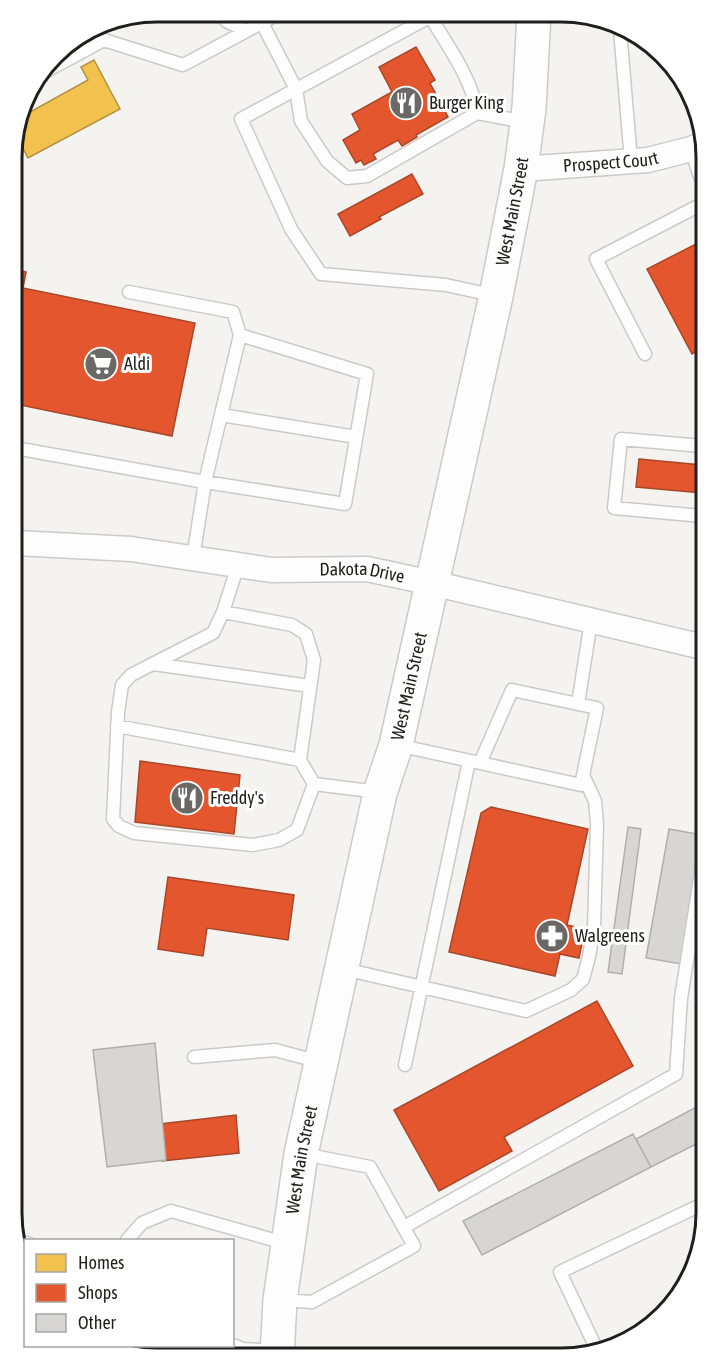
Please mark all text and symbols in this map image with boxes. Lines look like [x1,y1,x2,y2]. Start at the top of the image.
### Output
restaurant icon: Burger King [388,85,424,121]
place label: Burger King [429,92,504,113]
street label: Prospect Court [562,147,661,176]
street label: West Main Street [491,156,532,267]
supermarket icon: Aldi [83,346,119,382]
place label: Aldi [124,353,150,374]
street label: Dakota Drive [319,558,406,587]
street label: West Main Street [386,630,431,742]
restaurant icon: Freddy's [169,780,205,816]
place label: Freddy's [210,787,264,808]
pharmacy icon: Walgreens [534,918,570,954]
place label: Walgreens [575,925,645,946]
street label: West Main Street [281,1103,321,1215]
legend [24,1239,234,1347]
text: Homes [78,1252,124,1273]
text: Shops [78,1282,118,1303]
text: Other [78,1312,117,1333]

